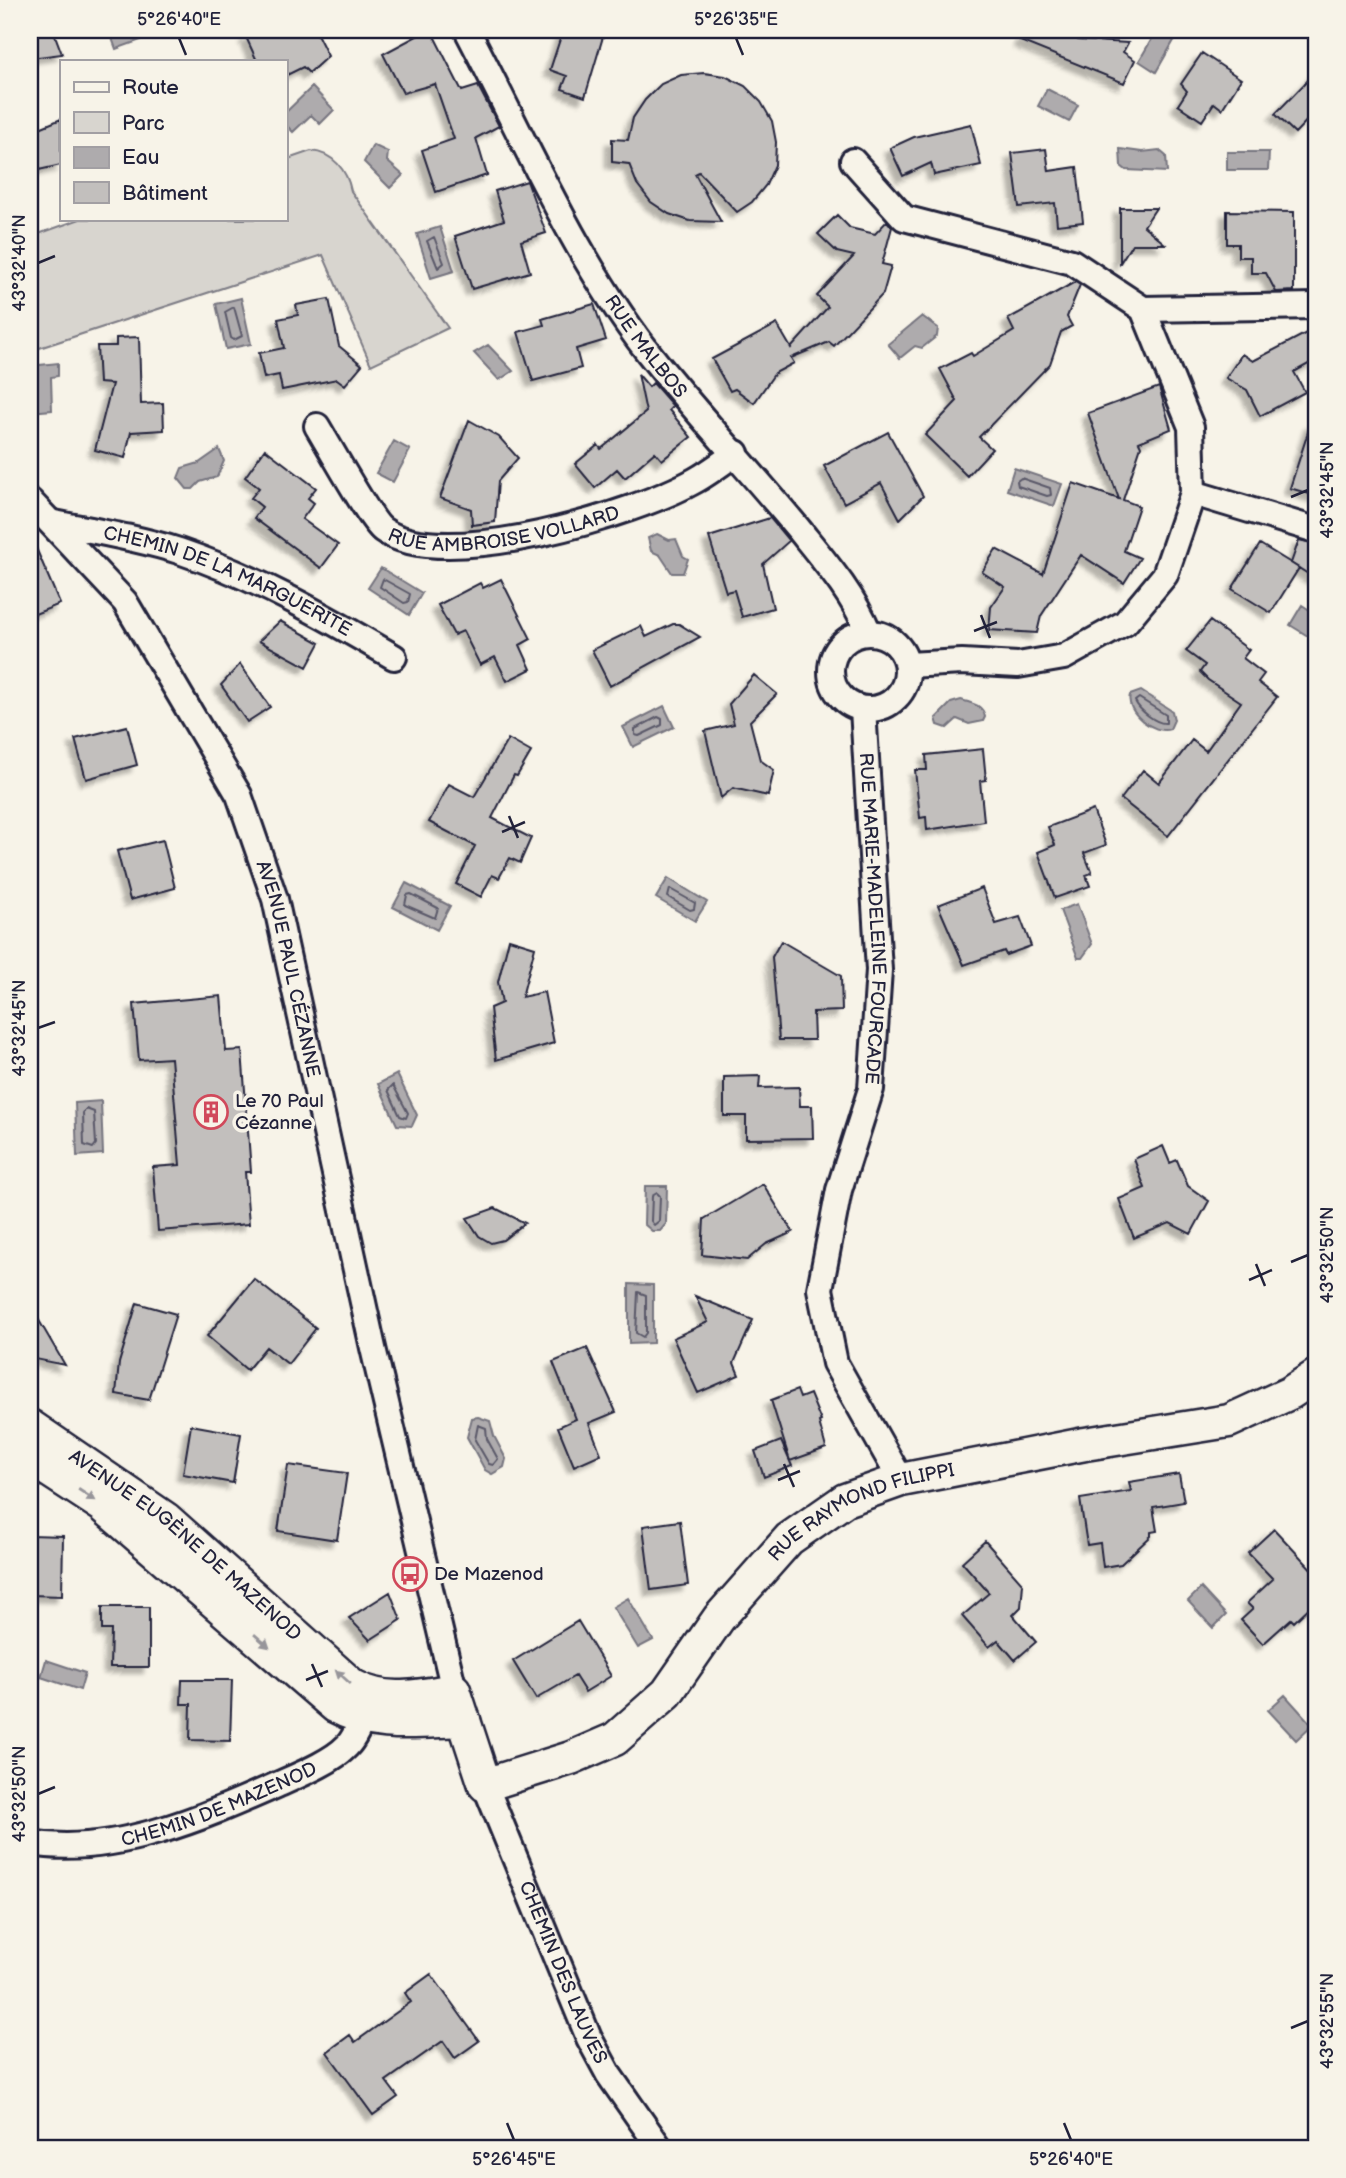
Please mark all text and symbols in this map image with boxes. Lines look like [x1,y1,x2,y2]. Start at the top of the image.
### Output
text: 5°26'40"E [137,9,221,30]
text: 5°26'35"E [694,9,778,30]
legend [60,60,287,220]
text: Route [122,75,179,100]
text: Parc [122,111,165,136]
text: Eau [122,145,159,170]
text: Bâtiment [122,181,208,206]
text: 43°32'40"N [9,214,30,312]
street label: RUE MALBOS [600,291,692,403]
text: 43°32'45"N [1317,441,1338,539]
street label: RUE AMBROISE VOLLARD [384,501,622,557]
street label: CHEMIN DE LA MARGUERITE [101,521,355,641]
street label: RUE MARIE-MADELEINE FOURCADE [854,752,891,1085]
street label: AVENUE PAUL CÉZANNE [251,858,325,1079]
text: 43°32'45"N [9,979,30,1077]
place label: Le 70 Paul Cézanne [235,1090,324,1135]
building icon: Le 70 Paul Cézanne [192,1093,230,1131]
text: 43°32'50"N [1317,1207,1338,1303]
street label: AVENUE EUGÈNE DE MAZENOD [65,1445,306,1646]
street label: RUE RAYMOND FILIPPI [763,1458,956,1566]
one-way arrow [77,1489,97,1502]
bus stop icon: De Mazenod [391,1555,429,1593]
place label: De Mazenod [434,1563,544,1586]
one-way arrow [253,1633,270,1648]
one-way arrow [335,1670,352,1685]
text: 43°32'50"N [9,1746,30,1842]
street label: CHEMIN DE MAZENOD [119,1757,321,1851]
street label: CHEMIN DES LAUVES [514,1878,612,2068]
text: 43°32'55"N [1317,1973,1338,2069]
text: 5°26'45"E [472,2149,556,2170]
text: 5°26'40"E [1029,2149,1113,2170]

